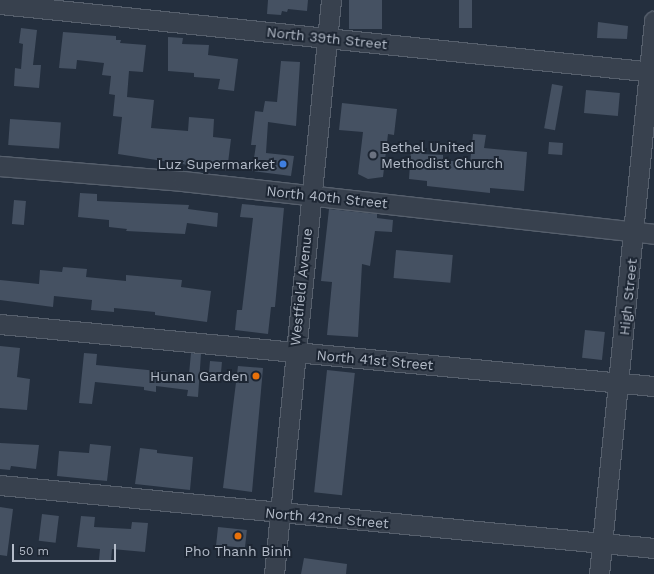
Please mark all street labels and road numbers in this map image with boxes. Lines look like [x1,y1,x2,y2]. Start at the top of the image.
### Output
street label: North 39th Street [266,23,388,53]
street label: North 40th Street [266,182,388,212]
street label: Westfield Avenue [286,227,316,347]
street label: High Street [616,258,640,336]
street label: North 41st Street [316,347,434,373]
street label: North 42nd Street [264,504,390,532]

